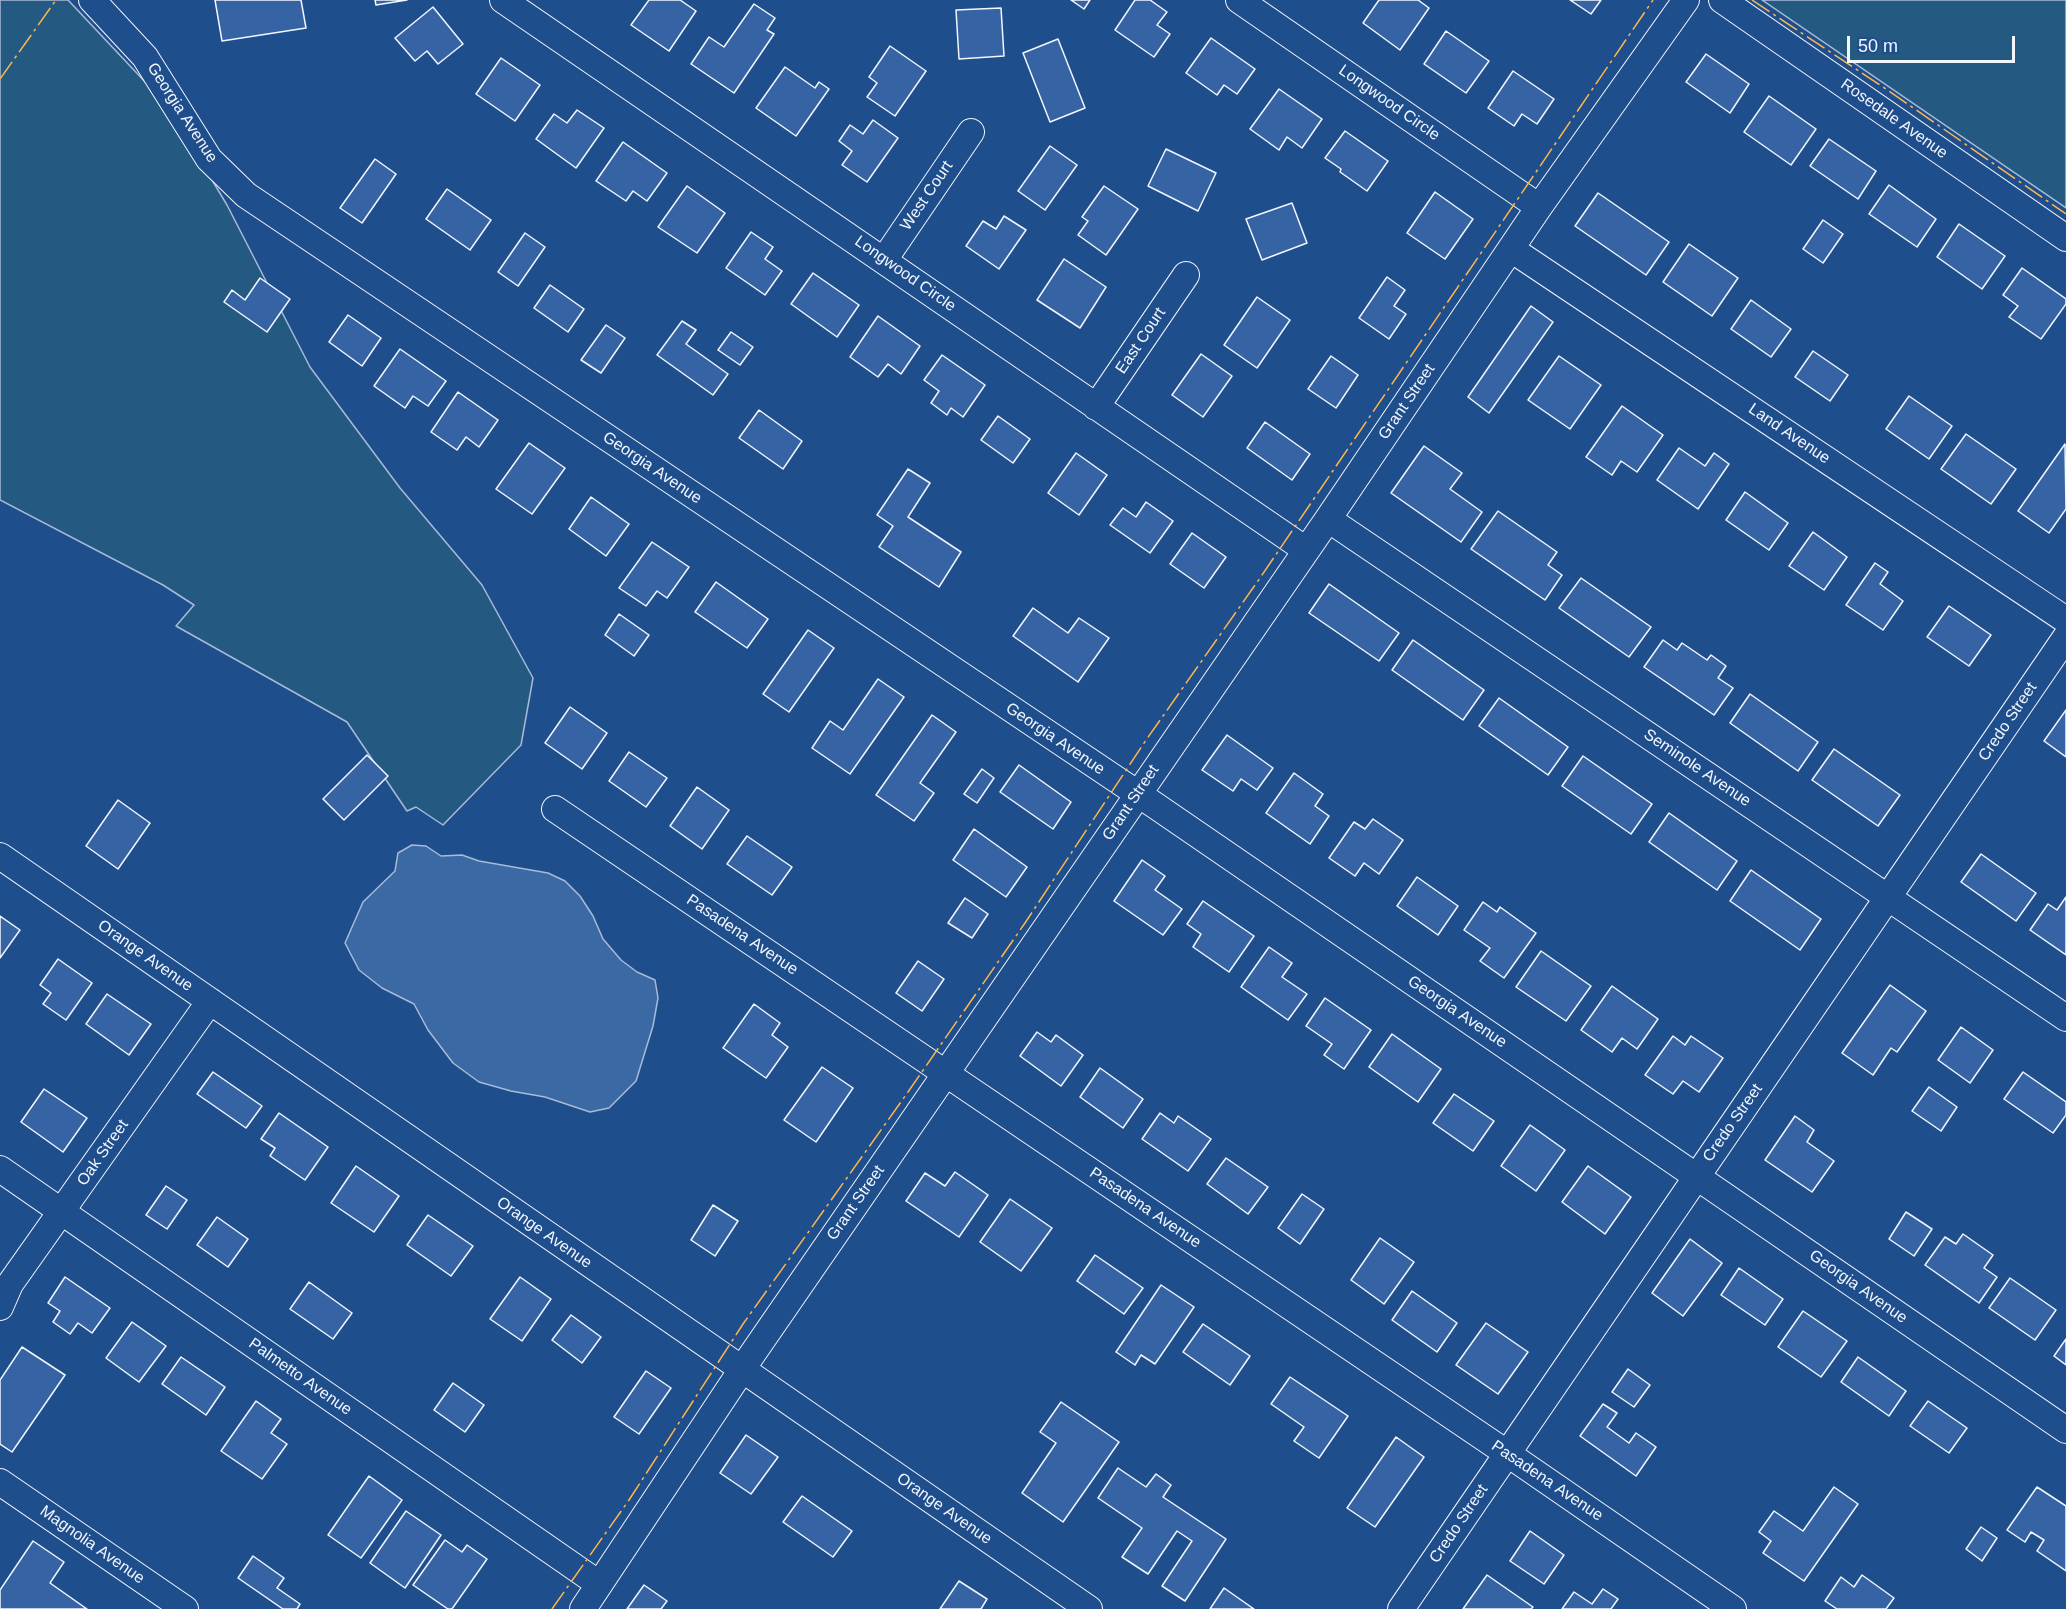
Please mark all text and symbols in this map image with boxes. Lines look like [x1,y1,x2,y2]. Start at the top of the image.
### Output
scale bar [1850,24,2018,62]
text: 50 m [1858,36,1898,56]
street label: Georgia Avenue [143,59,221,167]
street label: Longwood Circle [1335,61,1443,145]
street label: Rosedale Avenue [1837,75,1951,163]
street label: West Court [897,158,957,234]
street label: Longwood Circle [851,232,959,316]
street label: East Court [1112,304,1170,378]
street label: Grant Street [1375,361,1439,443]
street label: Land Avenue [1745,400,1833,468]
street label: Georgia Avenue [599,428,705,508]
street label: Credo Street [1975,679,2041,765]
street label: Georgia Avenue [1002,699,1108,779]
street label: Seminole Avenue [1640,725,1754,811]
street label: Grant Street [1099,762,1163,844]
street label: Pasadena Avenue [683,891,801,979]
street label: Orange Avenue [94,916,196,996]
street label: Georgia Avenue [1404,972,1510,1052]
street label: Credo Street [1699,1080,1767,1166]
street label: Oak Street [73,1116,133,1190]
street label: Grant Street [823,1162,889,1244]
street label: Pasadena Avenue [1086,1164,1204,1252]
street label: Orange Avenue [493,1193,595,1273]
street label: Georgia Avenue [1805,1246,1911,1328]
street label: Palmetto Avenue [245,1334,355,1420]
street label: Pasadena Avenue [1488,1437,1606,1525]
street label: Orange Avenue [893,1469,995,1549]
street label: Credo Street [1426,1481,1492,1567]
street label: Magnolia Avenue [36,1502,148,1588]

